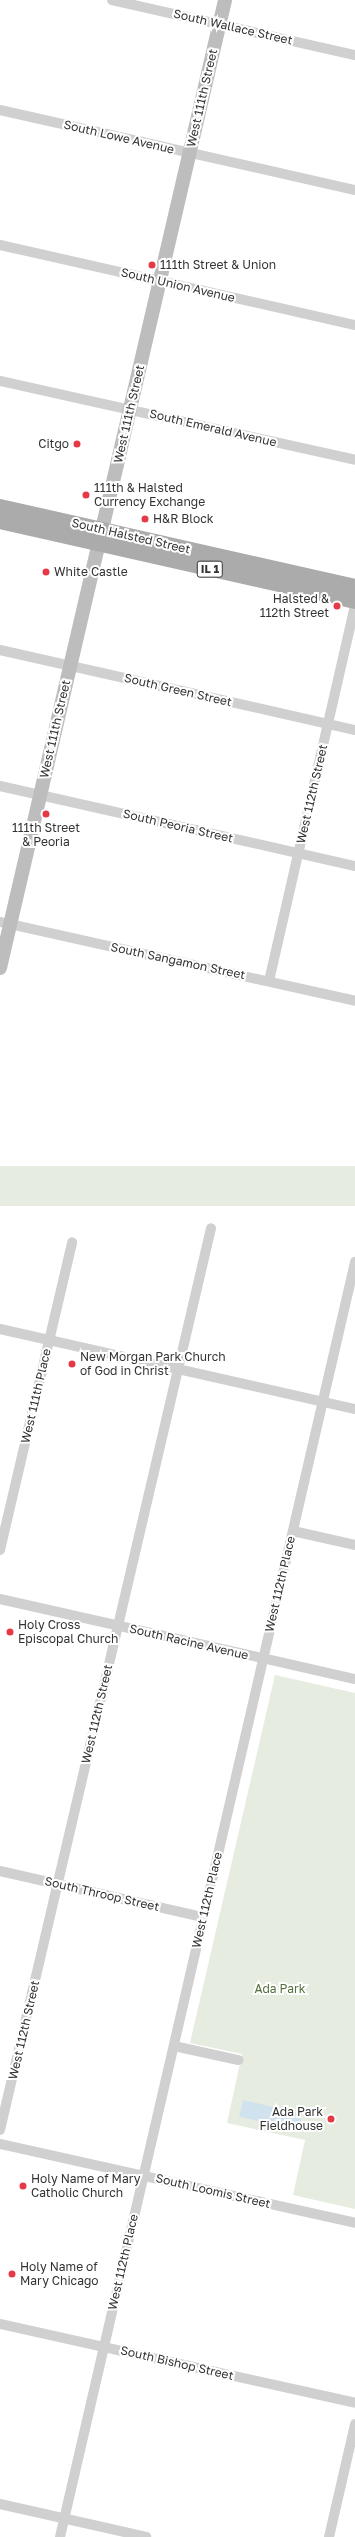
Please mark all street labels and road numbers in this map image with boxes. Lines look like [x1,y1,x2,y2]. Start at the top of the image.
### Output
street label: South Wallace Street [172,6,294,48]
street label: West 111th Street [184,48,220,148]
street label: South Lowe Avenue [62,117,176,157]
street label: South Union Avenue [120,265,236,305]
street label: West 111th Street [111,364,147,464]
street label: South Emerald Avenue [148,406,278,450]
street label: South Halsted Street [70,515,192,557]
road number: IL 1 [196,560,224,578]
street label: South Green Street [123,671,233,709]
street label: West 111th Street [37,679,73,779]
street label: West 112th Street [294,743,330,845]
street label: South Peoria Street [122,806,234,846]
street label: South Sangamon Street [109,940,247,982]
street label: West 111th Place [18,1347,54,1445]
street label: West 112th Place [262,1535,298,1633]
street label: South Racine Avenue [128,1621,250,1663]
street label: West 112th Street [79,1663,115,1765]
street label: West 112th Place [189,1851,225,1949]
street label: South Throop Street [43,1874,161,1914]
street label: West 112th Street [6,1979,42,2081]
street label: South Loomis Street [154,2171,272,2211]
street label: West 112th Place [105,2213,141,2311]
street label: South Bishop Street [119,2343,235,2383]

